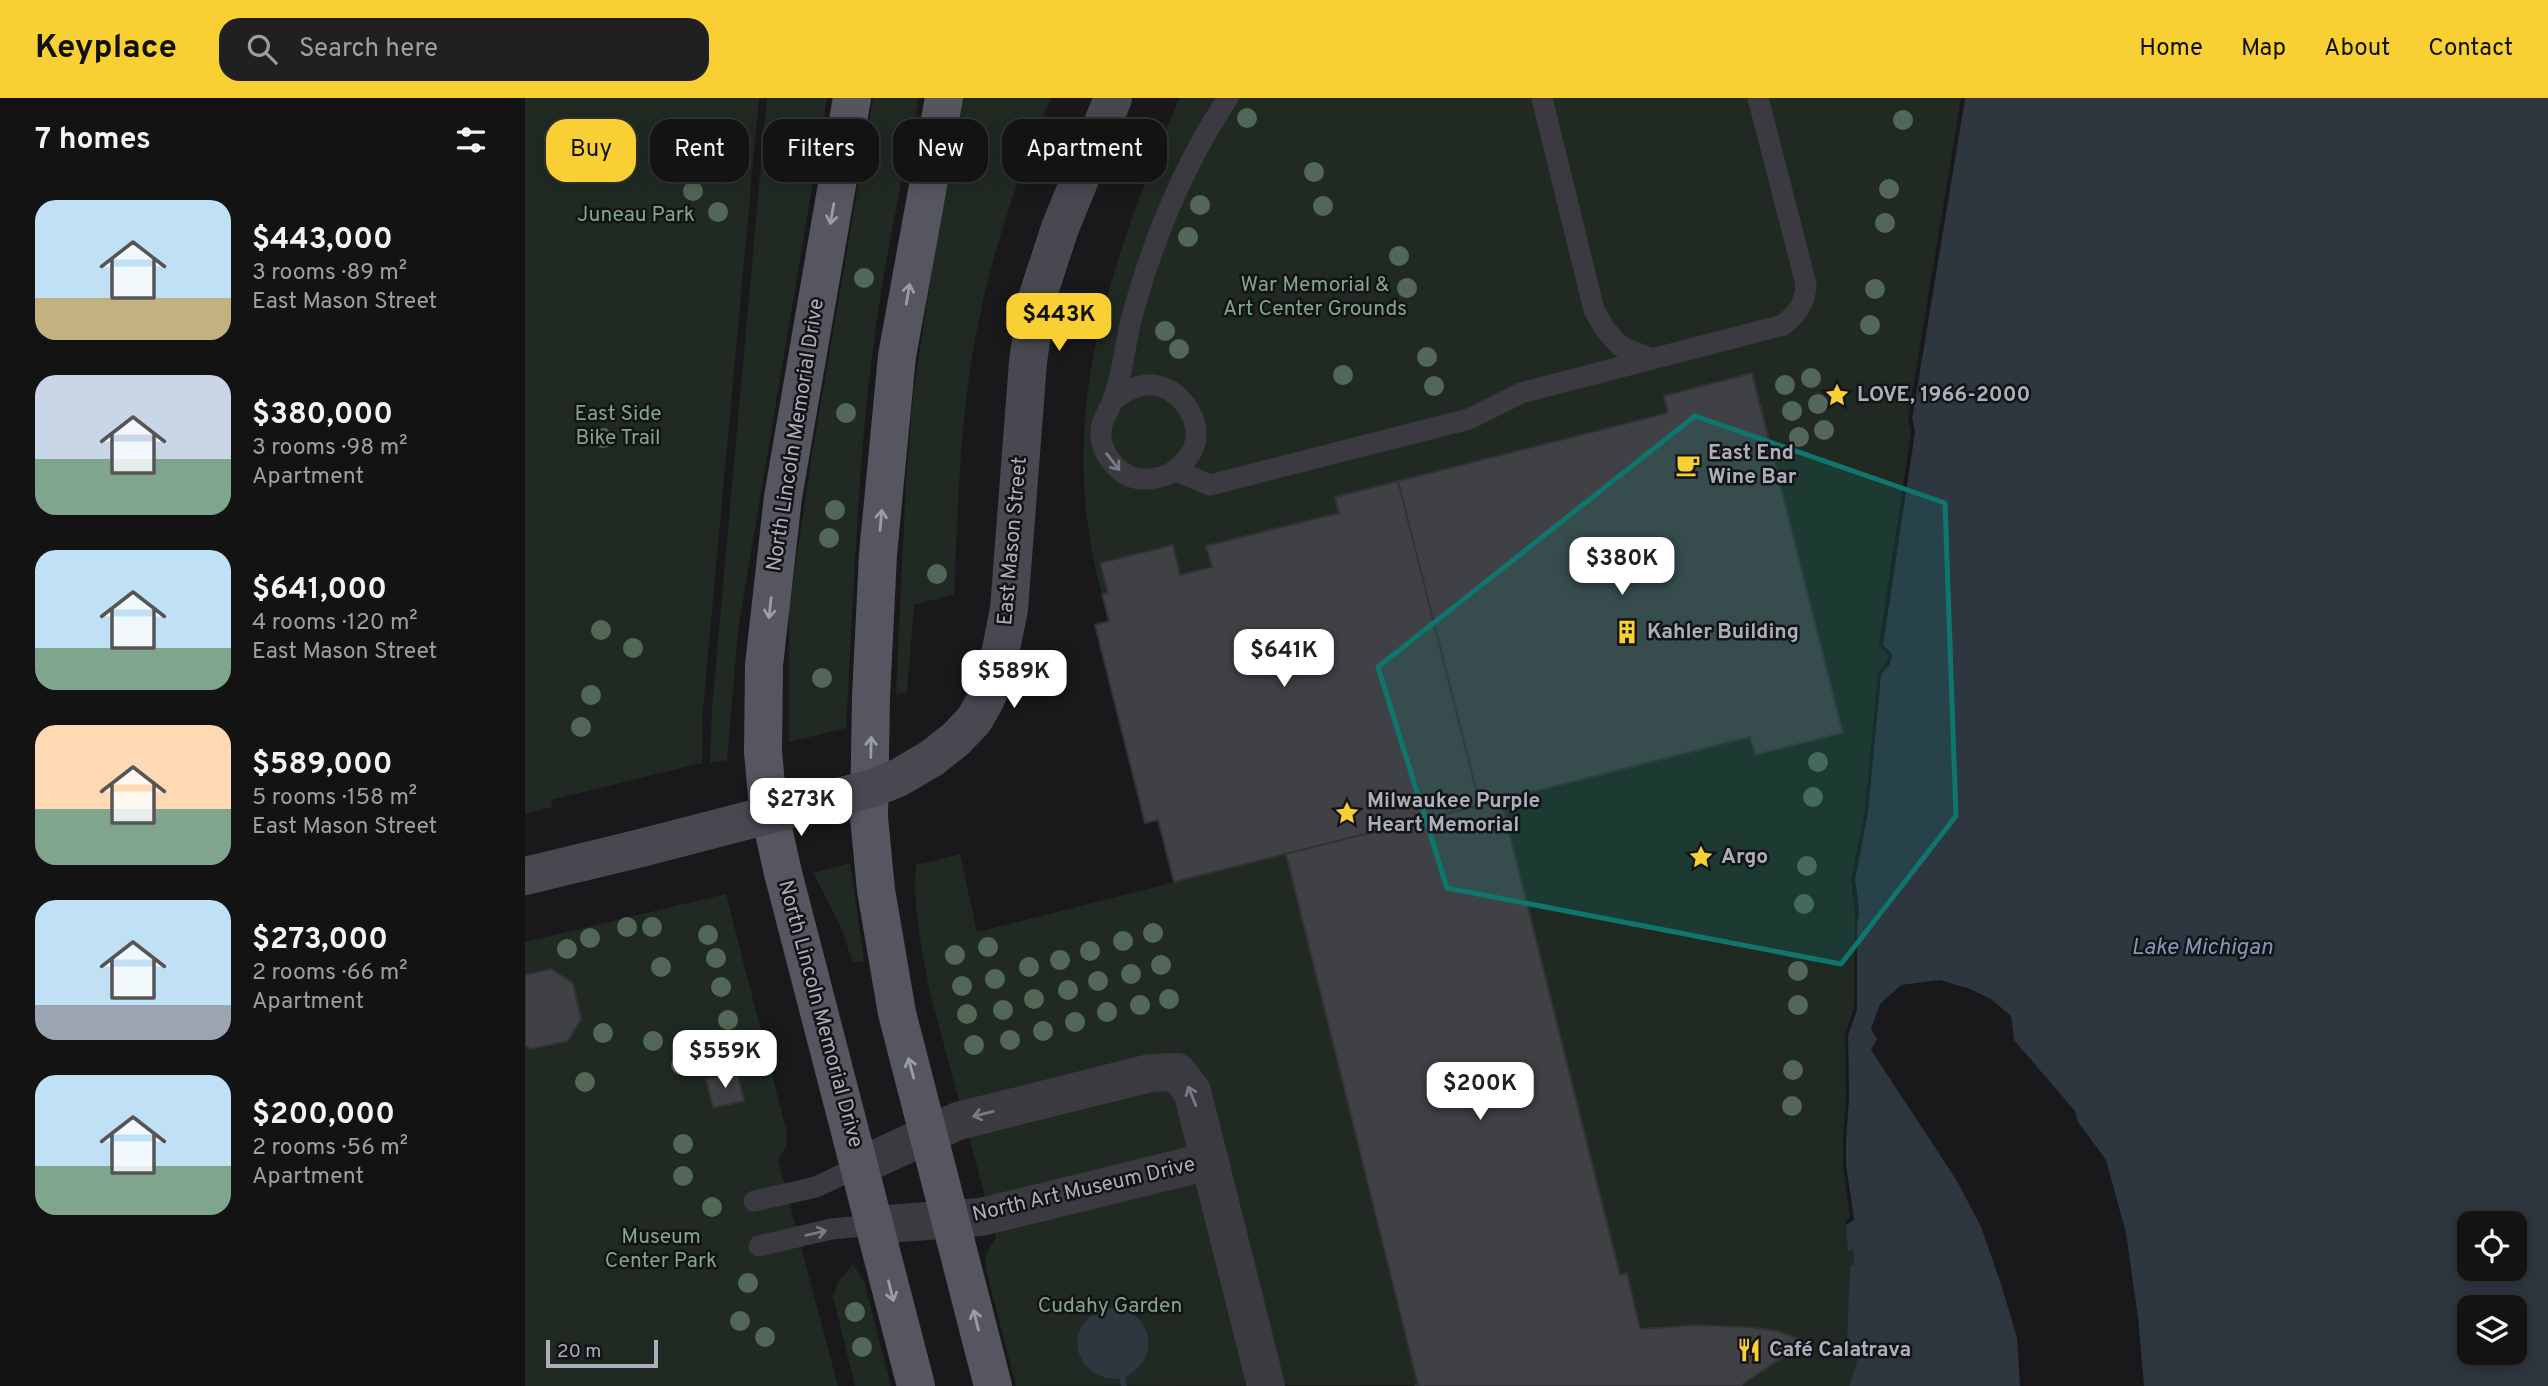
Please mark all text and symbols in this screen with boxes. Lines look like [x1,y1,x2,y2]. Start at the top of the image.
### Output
search box [219,18,709,81]
text: Keyplace [35,28,177,70]
icon: search [243,30,281,68]
text: Search here [299,33,438,66]
text: Home [2139,34,2203,64]
text: Map [2241,34,2286,64]
text: About [2324,34,2390,64]
text: Contact [2428,34,2513,64]
chip: Buy [546,119,636,182]
chip: Rent [650,119,749,182]
chip: Filters [763,119,879,182]
chip: New [893,119,988,182]
chip: Apartment [1002,119,1167,182]
icon: filters [452,121,490,159]
text: 7 homes [35,122,151,159]
park label: Juneau Park [577,202,695,229]
one-way arrow [825,202,838,225]
text: $443,000 [252,222,393,259]
icon: home [91,228,175,312]
text: 3 rooms · 89 m² [252,259,407,288]
park label: War Memorial & Art Center Grounds [1223,272,1407,323]
one-way arrow [902,283,915,306]
text: East Mason Street [252,288,437,317]
pin: $443K [1010,294,1108,353]
street label: North Lincoln Memorial Drive [761,297,831,573]
text: $443K [1022,301,1096,330]
place icon: LOVE, 1966-2000 [1823,381,1851,409]
place label: LOVE, 1966-2000 [1857,382,2030,409]
text: $380,000 [252,397,393,434]
park label: East Side Bike Trail [574,401,662,452]
icon: home [91,403,175,487]
text: 3 rooms · 98 m² [252,434,408,463]
place label: East End Wine Bar [1708,440,1797,491]
cafe icon: East End Wine Bar [1674,451,1702,479]
one-way arrow [1106,453,1121,471]
street label: East Mason Street [992,456,1034,626]
text: Apartment [252,463,364,492]
one-way arrow [875,509,888,532]
pin: $380K [1573,538,1671,597]
text: $380K [1585,545,1659,574]
text: $641,000 [252,572,387,609]
icon: home [91,578,175,662]
one-way arrow [764,596,777,618]
text: 4 rooms · 120 m² [252,609,418,638]
building icon: Kahler Building [1613,618,1641,646]
place label: Kahler Building [1647,619,1799,646]
pin: $641K [1235,630,1333,689]
text: $641K [1250,637,1318,666]
text: East Mason Street [252,638,437,667]
pin: $589K [965,650,1063,710]
text: $589K [978,658,1050,687]
one-way arrow [864,736,877,759]
text: $589,000 [252,747,393,784]
icon: home [91,753,175,837]
pin: $273K [752,778,850,838]
text: 5 rooms · 158 m² [252,784,417,813]
text: $273K [766,786,836,815]
place label: Milwaukee Purple Heart Memorial [1367,788,1540,839]
place icon: Milwaukee Purple Heart Memorial [1333,799,1361,827]
text: East Mason Street [252,813,437,842]
place icon: Argo [1687,843,1715,871]
place label: Argo [1721,844,1768,871]
street label: North Lincoln Memorial Drive [771,877,869,1151]
text: $273,000 [252,922,388,959]
icon: home [91,928,175,1012]
water label: Lake Michigan [2131,934,2273,963]
text: 2 rooms · 66 m² [252,959,408,988]
text: Apartment [252,988,364,1017]
pin: $559K [676,1030,774,1090]
text: $559K [689,1038,761,1067]
one-way arrow [904,1058,917,1080]
pin: $200K [1431,1062,1529,1122]
text: $200K [1443,1070,1517,1099]
one-way arrow [1184,1086,1197,1107]
text: $200,000 [252,1097,395,1134]
icon: home [91,1103,175,1187]
one-way arrow [972,1108,995,1121]
text: 2 rooms · 56 m² [252,1134,408,1163]
street label: North Art Museum Drive [970,1151,1198,1229]
text: Apartment [252,1163,364,1192]
map controls [2457,1211,2527,1365]
button: locate [2457,1211,2527,1281]
park label: Museum Center Park [605,1224,717,1275]
one-way arrow [804,1226,827,1239]
one-way arrow [885,1280,898,1302]
park label: Cudahy Garden [1038,1293,1182,1320]
button: layers [2457,1295,2527,1365]
one-way arrow [969,1309,982,1332]
restaurant icon: Café Calatrava [1735,1336,1763,1364]
scale bar [546,1337,658,1369]
place label: Café Calatrava [1769,1337,1911,1364]
text: 20 m [557,1340,601,1364]

